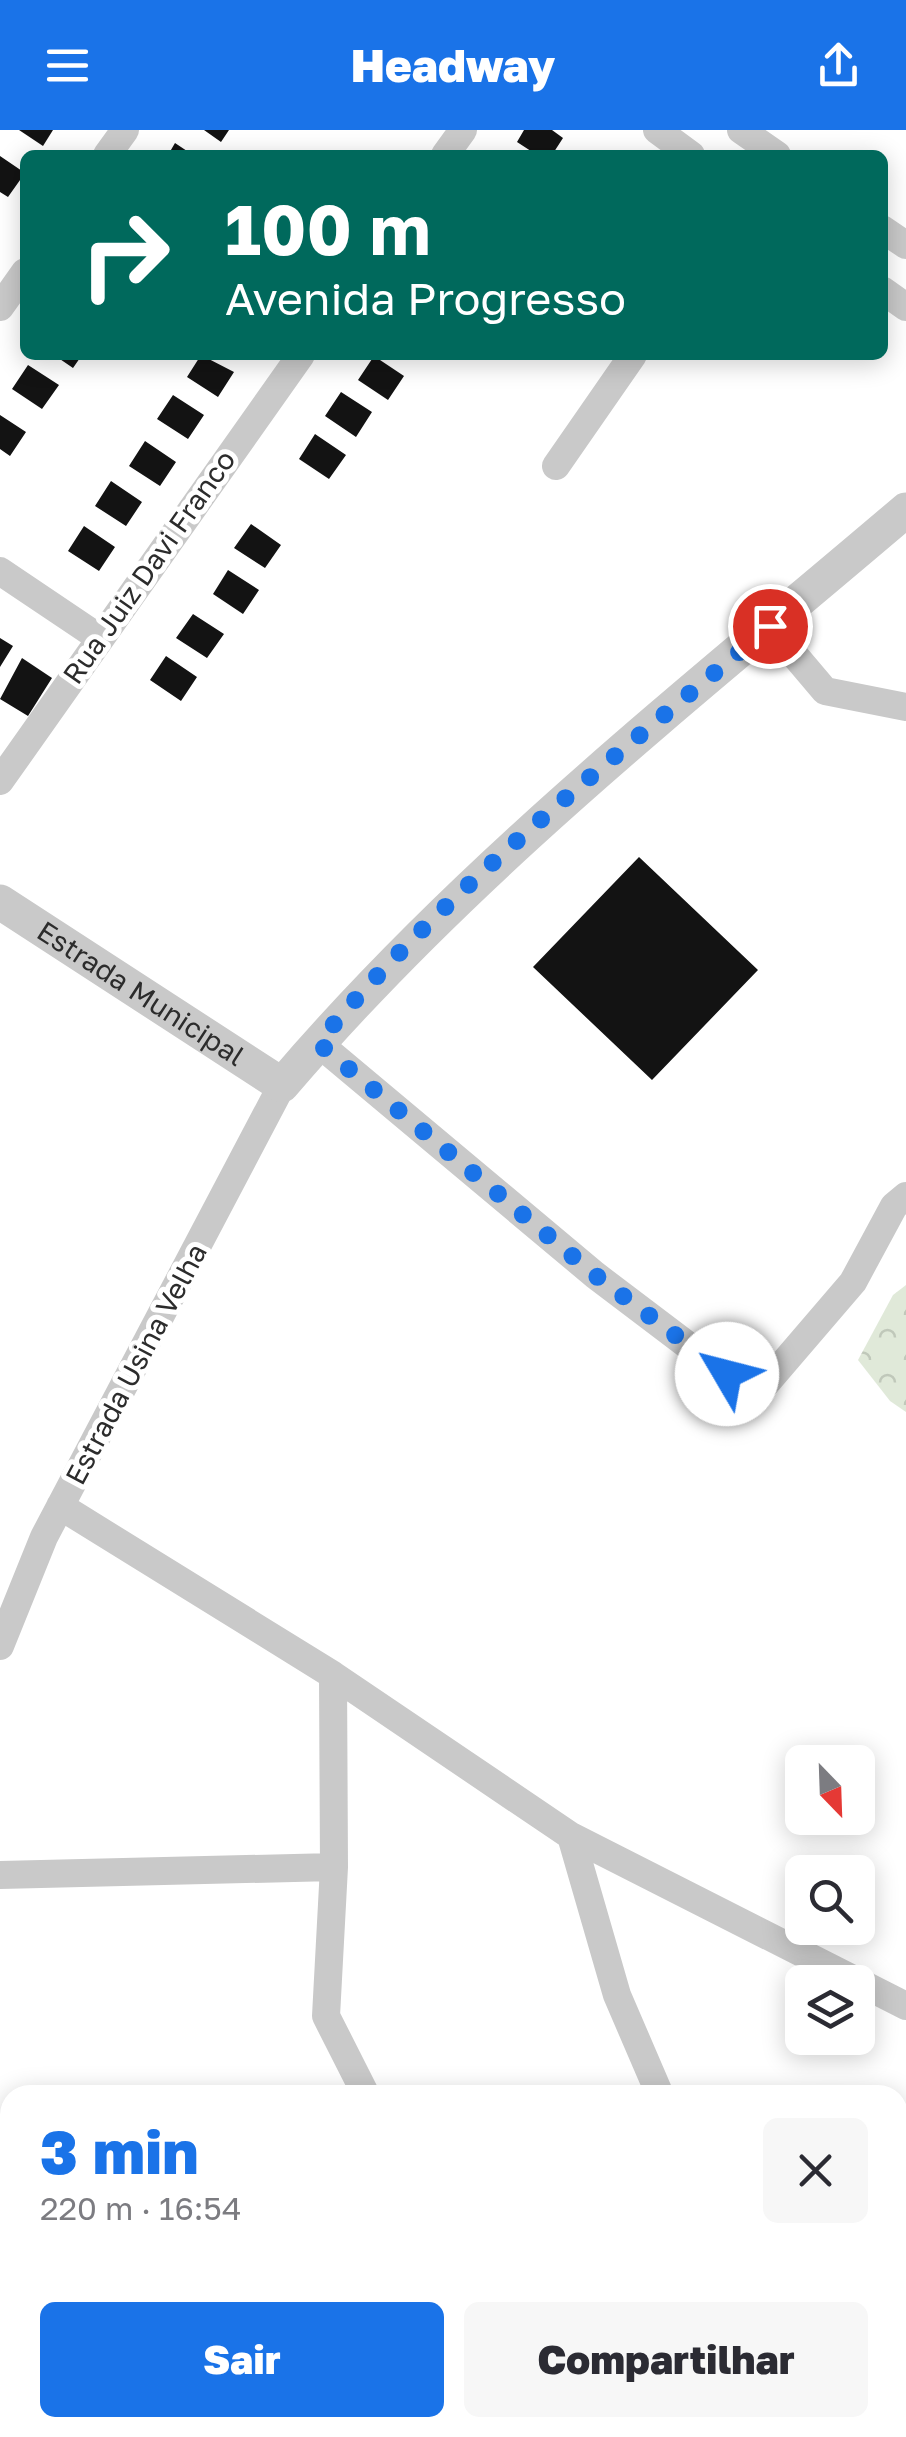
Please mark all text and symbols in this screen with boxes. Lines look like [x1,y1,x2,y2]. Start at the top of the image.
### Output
icon: menu [40,38,95,93]
text: Headway [351,38,555,92]
icon: share [811,38,866,93]
text: 100 m [225,186,431,270]
icon: right [60,190,190,320]
text: Avenida Progresso [225,271,626,325]
street label: Rua Juiz Davi Franco [56,444,242,690]
pin [728,584,813,669]
icon: arrive [743,599,798,654]
street label: Estrada Municipal [31,914,251,1072]
street label: Estrada Usina Velha [58,1238,213,1490]
position arrow [675,1322,779,1426]
north arrow [785,1745,875,1835]
map controls [785,1745,875,2055]
button: search [785,1855,875,1945]
button: layers [785,1965,875,2055]
text: 3 min [40,2115,199,2187]
button: close [763,2118,868,2223]
text: 220 m · 16:54 [40,2189,241,2227]
button: Sair [40,2302,444,2417]
button: Compartilhar [464,2302,868,2417]

